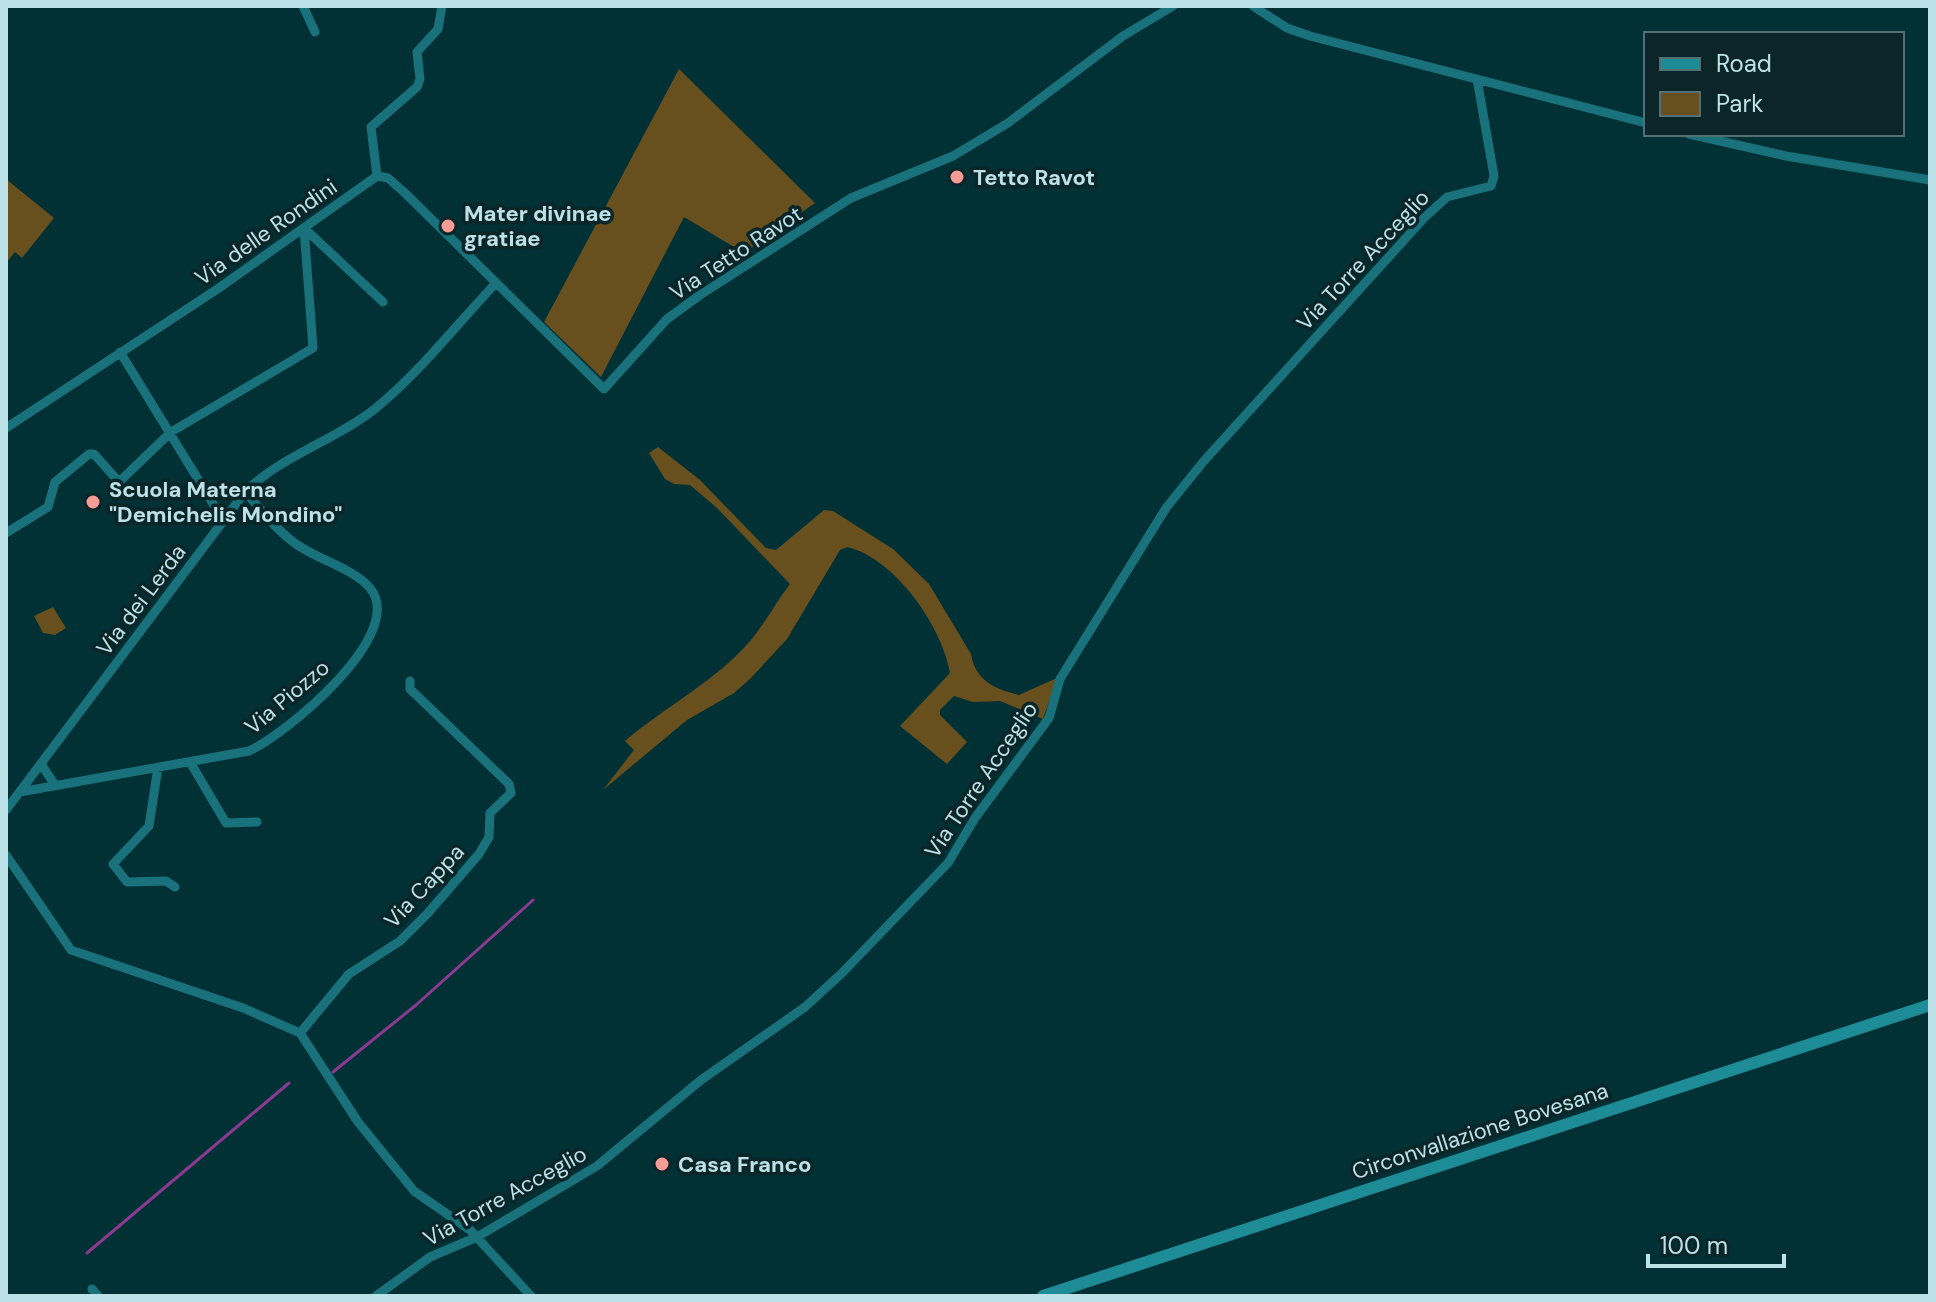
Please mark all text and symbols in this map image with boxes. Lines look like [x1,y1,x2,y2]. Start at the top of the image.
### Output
legend [1644,32,1904,136]
text: Road [1716,48,1772,79]
text: Park [1716,88,1763,119]
place label: Tetto Ravot [973,163,1095,192]
marker: Tetto Ravot [948,168,966,186]
street label: Via delle Rondini [189,172,343,292]
street label: Via Torre Acceglio [1290,183,1436,337]
place label: Mater divinae gratiae [464,199,612,253]
street label: Via Tetto Ravot [664,199,808,307]
marker: Mater divinae gratiae [439,217,457,235]
place label: Scuola Materna "Demichelis Mondino" [109,475,342,529]
marker: Scuola Materna "Demichelis Mondino" [84,493,102,511]
street label: Via dei Lerda [90,538,192,662]
street label: Via Piozzo [239,653,335,741]
street label: Via Torre Acceglio [918,696,1044,864]
street label: Via Cappa [378,838,470,934]
street label: Circonvallazione Bovesana [1348,1076,1612,1186]
street label: Via Torre Acceglio [418,1139,592,1253]
place label: Casa Franco [678,1150,811,1179]
marker: Casa Franco [653,1155,671,1173]
scale bar [1648,1218,1784,1268]
text: 100 m [1660,1230,1728,1261]

